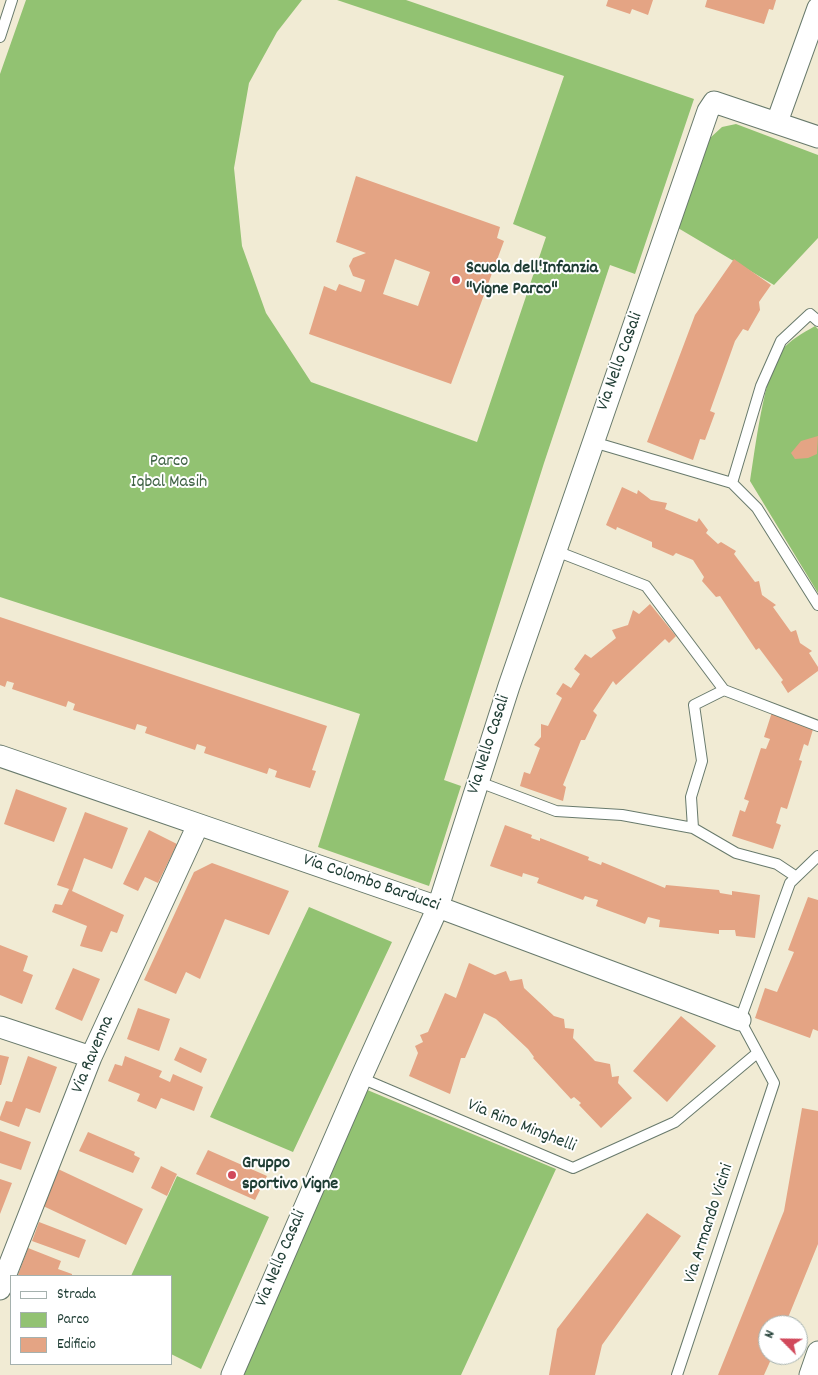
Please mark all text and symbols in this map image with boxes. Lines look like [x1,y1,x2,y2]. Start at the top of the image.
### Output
place label: Scuola dell'Infanzia "Vigne Parco" [466,259,598,302]
marker: Scuola dell'Infanzia "Vigne Parco" [450,274,462,286]
street label: Via Nello Casali [593,310,649,414]
park label: Parco Iqbal Masih [131,452,207,494]
street label: Via Nello Casali [464,693,516,797]
street label: Via Colombo Barducci [300,850,442,918]
street label: Via Ravenna [68,1013,120,1097]
street label: Via Rino Minghelli [464,1095,578,1159]
place label: Gruppo sportivo Vigne [242,1154,338,1196]
street label: Via Armando Vicini [680,1161,740,1287]
marker: Gruppo sportivo Vigne [226,1169,238,1181]
street label: Via Nello Casali [252,1207,312,1311]
legend [10,1275,172,1365]
text: Strada [57,1284,96,1306]
text: Parco [57,1309,89,1331]
north arrow [758,1315,808,1365]
text: N [760,1327,781,1342]
text: Edificio [57,1334,96,1356]

